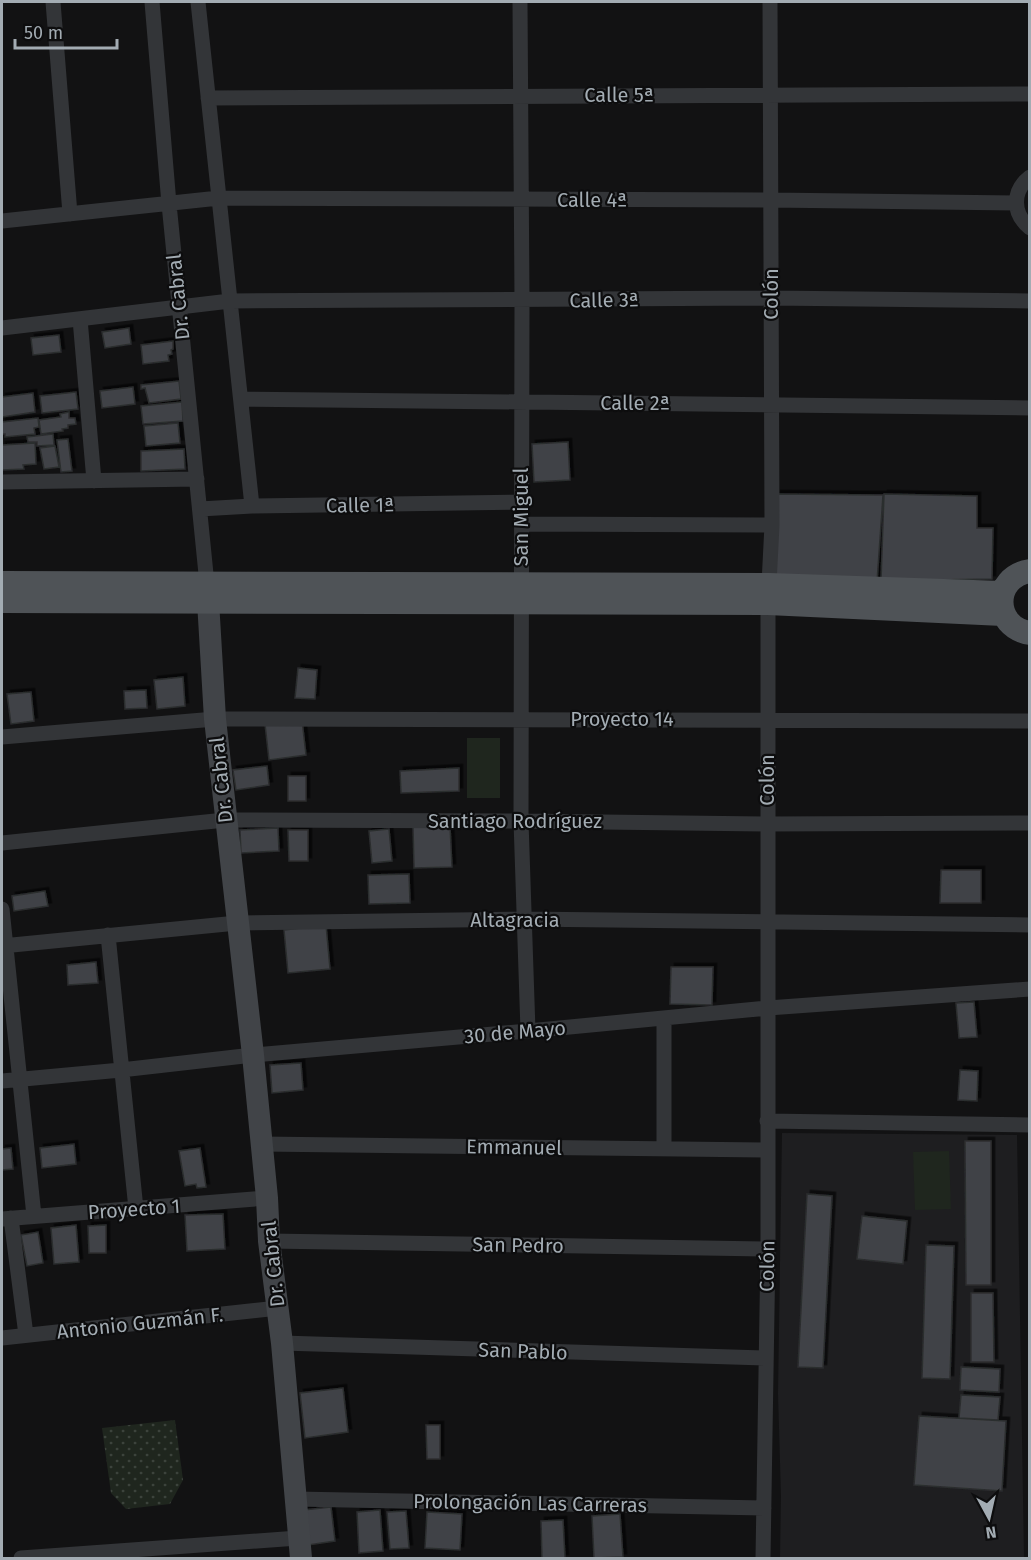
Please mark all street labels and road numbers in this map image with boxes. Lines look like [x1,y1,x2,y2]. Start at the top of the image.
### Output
street label: Calle 5ª [584,83,654,107]
street label: Calle 4ª [557,188,627,212]
street label: Dr. Cabral [162,253,194,341]
street label: Colón [759,268,783,320]
street label: Calle 3ª [569,287,639,313]
street label: Calle 2ª [600,391,670,415]
street label: San Miguel [509,468,533,566]
street label: Calle 1ª [326,492,394,518]
street label: Proyecto 14 [570,707,674,731]
street label: Dr. Cabral [205,736,237,824]
street label: Colón [755,754,779,806]
street label: Santiago Rodríguez [428,809,602,833]
street label: Altagracia [470,908,560,932]
street label: 30 de Mayo [463,1016,567,1048]
street label: Emmanuel [466,1134,562,1160]
street label: Proyecto 1 [87,1194,181,1224]
street label: Dr. Cabral [257,1220,289,1308]
street label: San Pedro [472,1232,564,1258]
street label: Colón [755,1240,779,1292]
street label: Antonio Guzmán F. [56,1302,224,1344]
street label: San Pablo [478,1337,568,1365]
street label: Prolongación Las Carreras [413,1489,647,1517]

